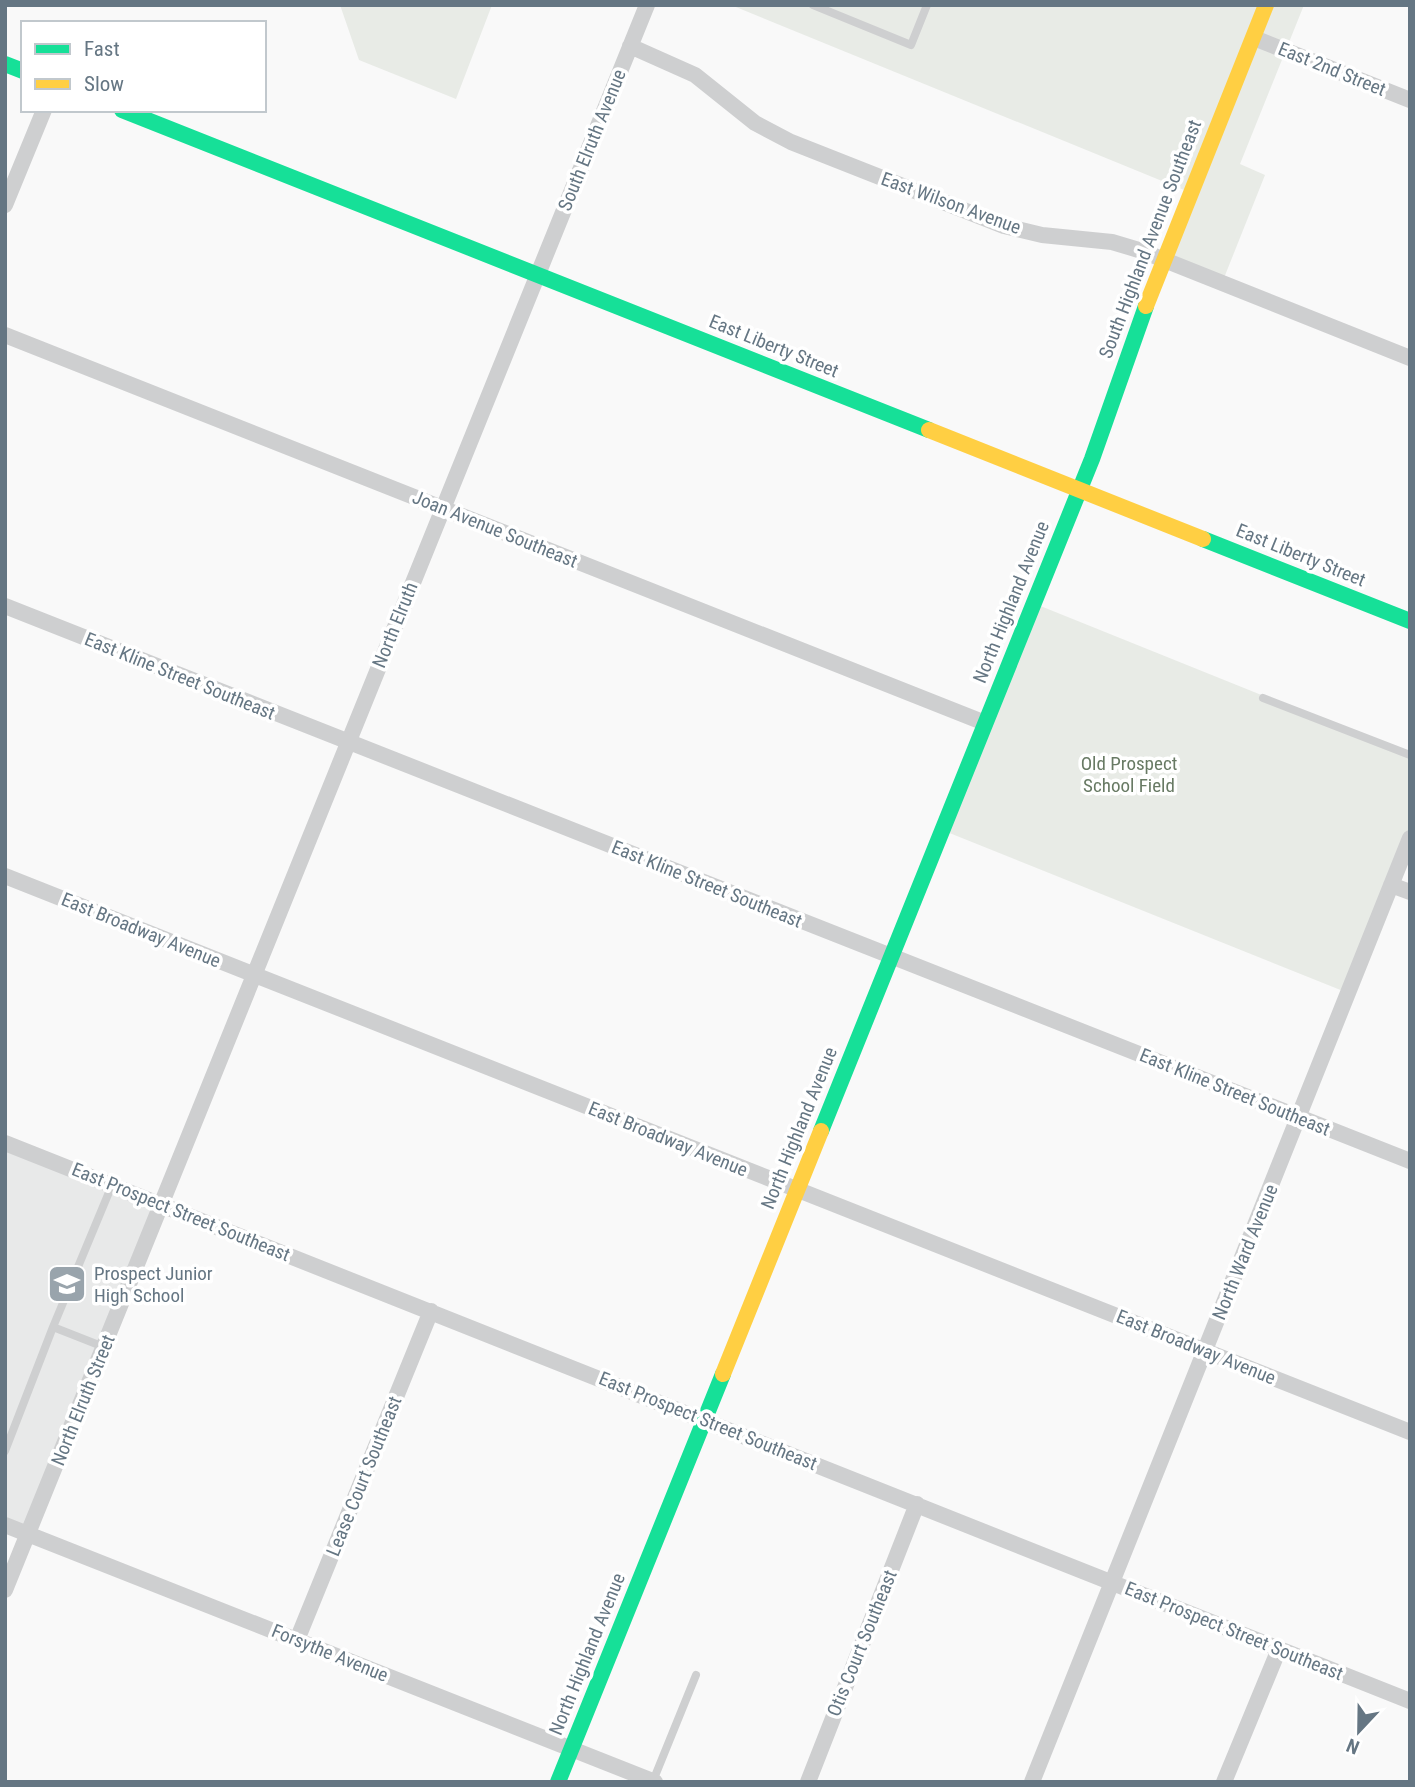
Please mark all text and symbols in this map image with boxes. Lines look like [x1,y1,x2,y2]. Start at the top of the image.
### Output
legend [21,21,266,112]
text: Fast [84,37,120,61]
street label: East 2nd Street [1275,37,1389,101]
street label: South Elruth Avenue [553,66,631,214]
text: Slow [84,72,124,96]
street label: South Highland Avenue Southeast [1094,116,1206,362]
street label: East Wilson Avenue [878,167,1024,239]
street label: East Liberty Street [706,310,842,382]
street label: Joan Avenue Southeast [409,485,581,573]
street label: North Highland Avenue [968,518,1054,686]
street label: East Liberty Street [1233,519,1369,591]
street label: North Elruth [367,579,423,671]
street label: East Kline Street Southeast [81,627,279,725]
park label: Old Prospect School Field [1081,752,1177,797]
street label: East Kline Street Southeast [608,835,806,933]
street label: East Broadway Avenue [58,888,224,972]
street label: East Kline Street Southeast [1136,1043,1334,1141]
street label: North Highland Avenue [756,1044,842,1212]
street label: East Broadway Avenue [585,1097,751,1181]
street label: East Prospect Street Southeast [69,1158,293,1266]
street label: North Ward Avenue [1207,1181,1283,1323]
place label: Prospect Junior High School [94,1262,213,1307]
school or university icon: Prospect Junior High School [46,1263,88,1305]
street label: East Broadway Avenue [1113,1305,1279,1389]
street label: North Elruth Street [46,1331,120,1469]
street label: East Prospect Street Southeast [596,1367,820,1475]
street label: Lease Court Southeast [321,1393,407,1559]
street label: Otis Court Southeast [822,1566,902,1720]
street label: North Highland Avenue [544,1570,630,1738]
street label: East Prospect Street Southeast [1122,1577,1346,1685]
street label: Forsythe Avenue [268,1619,392,1687]
north arrow [1324,1696,1394,1766]
text: N [1343,1733,1363,1759]

